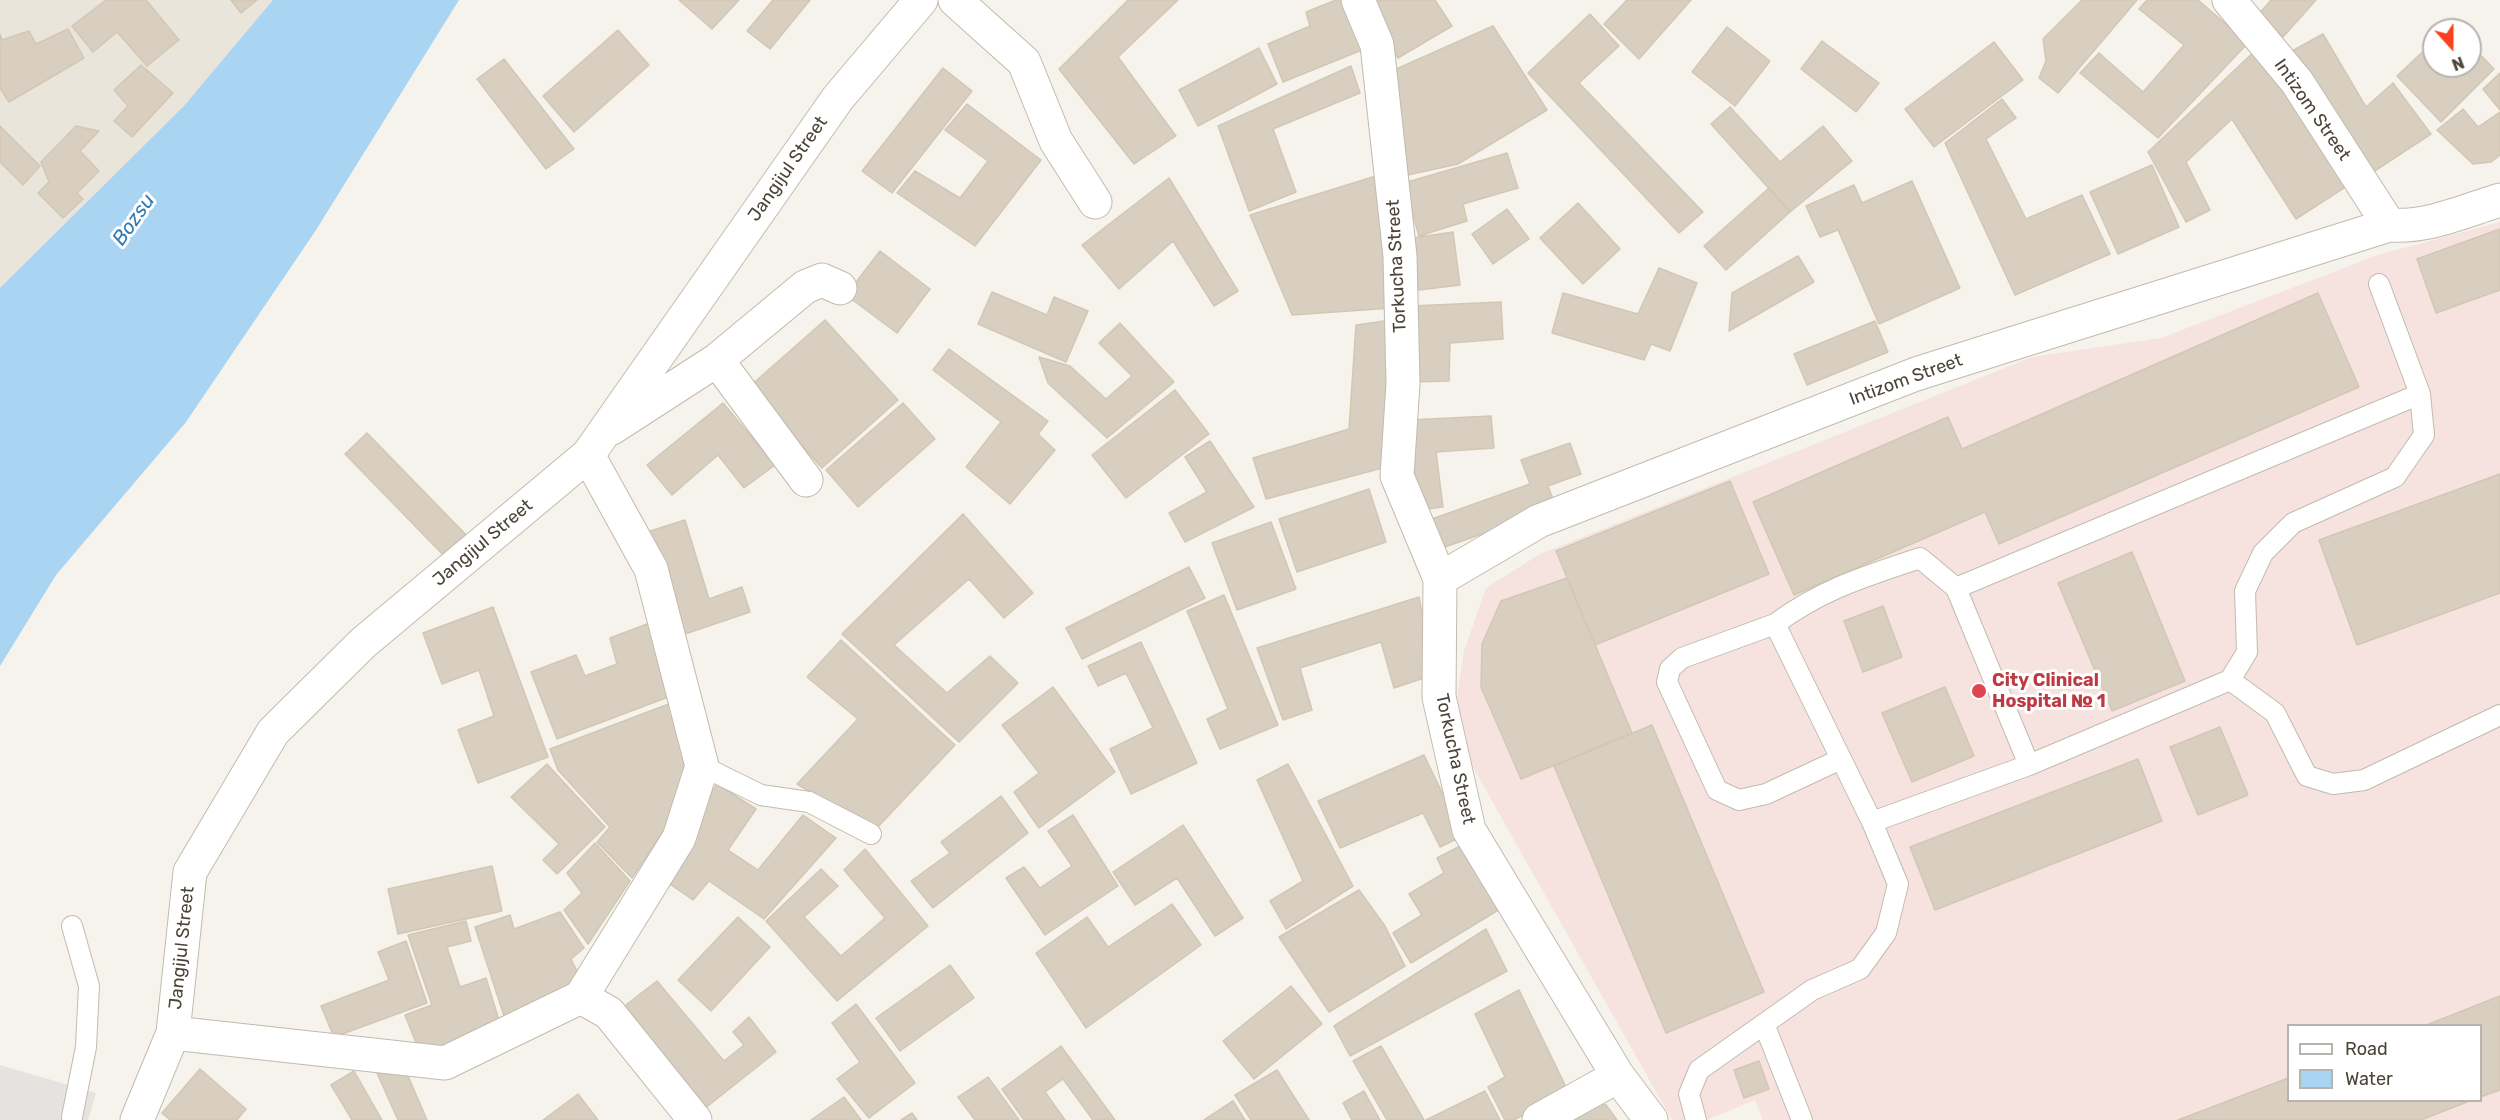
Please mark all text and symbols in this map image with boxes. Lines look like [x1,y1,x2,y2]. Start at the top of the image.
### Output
north arrow [2422,18,2482,78]
text: N [2449,52,2467,74]
street label: Intizom Street [2269,55,2355,165]
street label: Jangijul Street [744,112,832,226]
water label: Bozsu [108,190,160,250]
street label: Torkucha Street [1383,199,1411,333]
street label: Intizom Street [1846,350,1966,410]
street label: Jangijul Street [429,495,537,591]
place label: City Clinical Hospital № 1 [1992,670,2106,712]
marker: City Clinical Hospital № 1 [1970,682,1988,700]
street label: Torkucha Street [1431,692,1479,826]
street label: Jangijul Street [165,885,199,1011]
legend [2287,1024,2482,1102]
text: Road [2345,1038,2388,1060]
text: Water [2345,1068,2393,1090]

